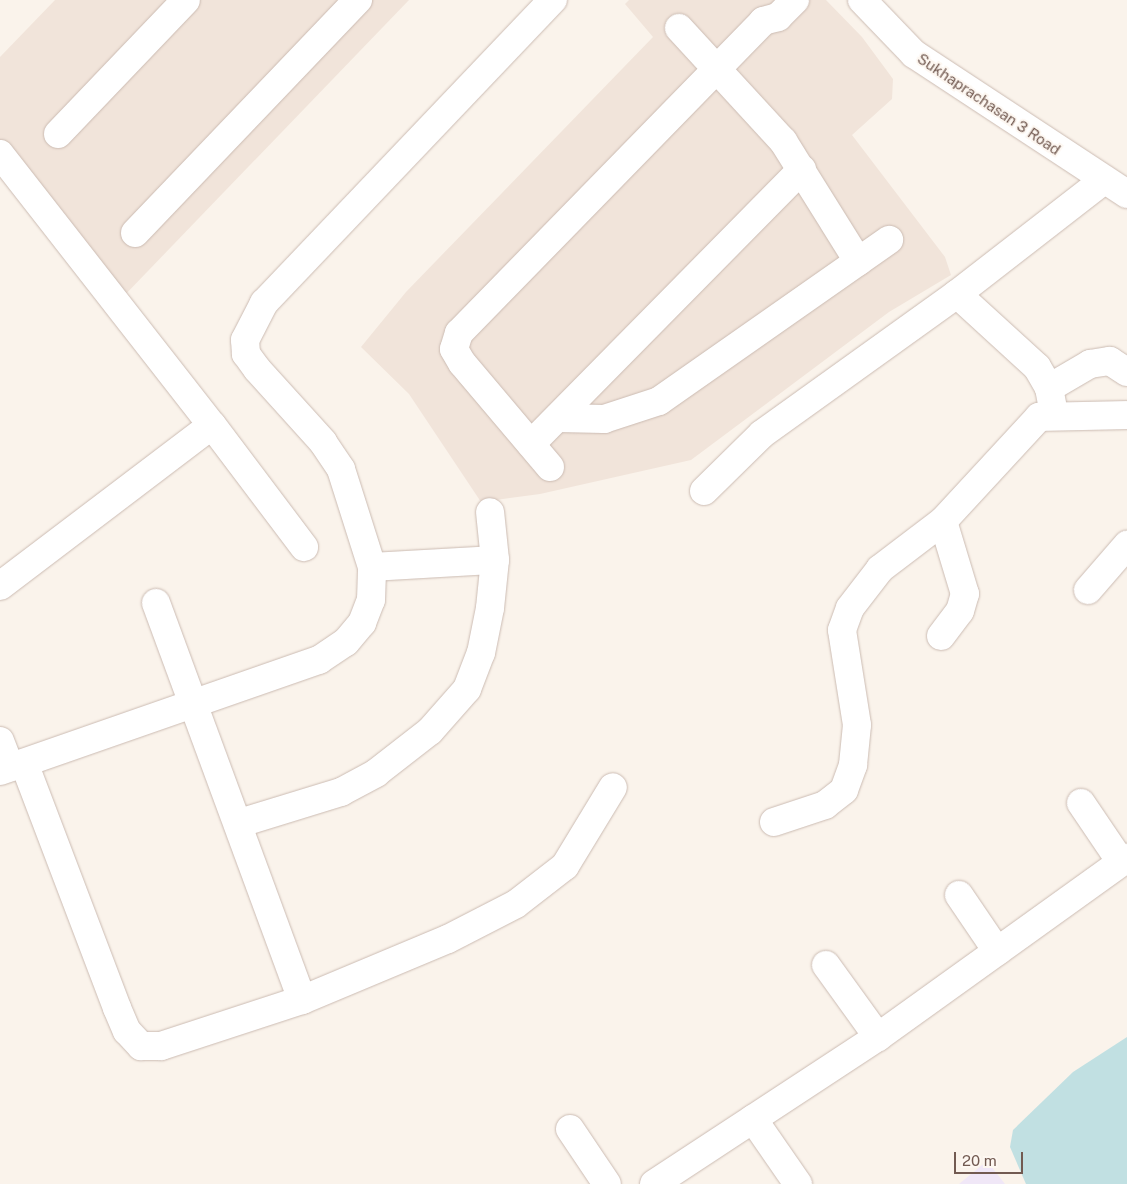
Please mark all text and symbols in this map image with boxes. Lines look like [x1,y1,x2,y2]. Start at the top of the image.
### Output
street label: Sukhaprachasan 3 Road [914,49,1064,159]
scale bar [957,1142,1026,1174]
text: 20 m [962,1152,997,1169]

